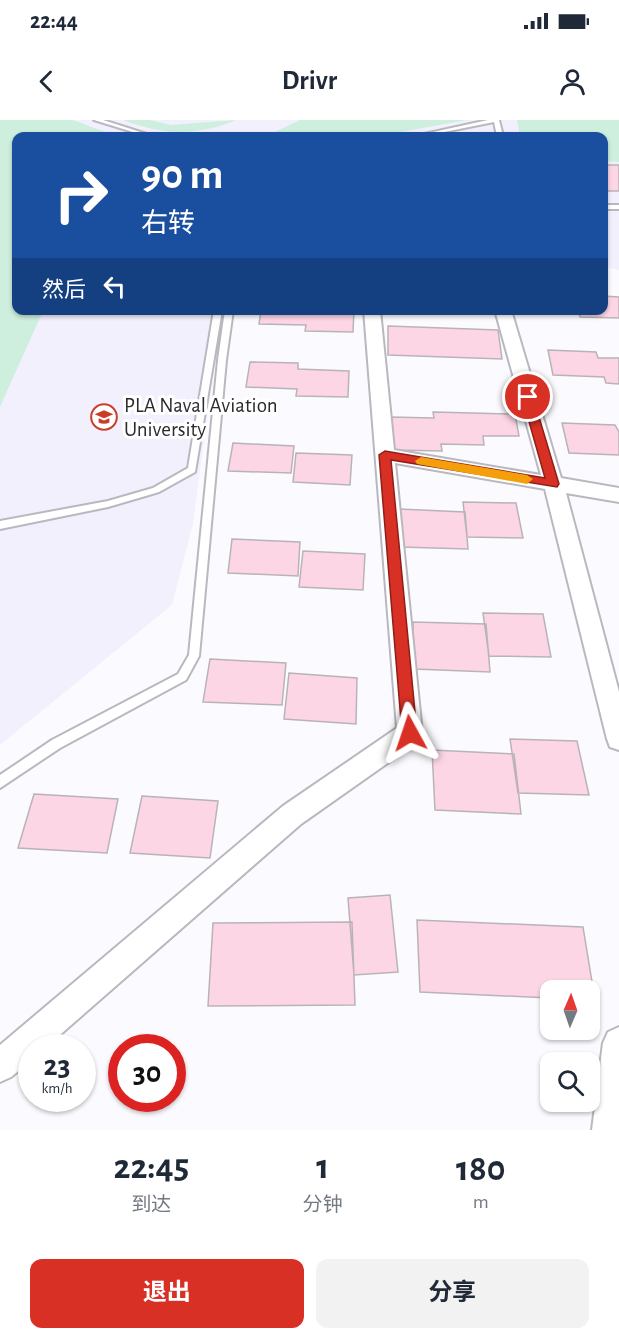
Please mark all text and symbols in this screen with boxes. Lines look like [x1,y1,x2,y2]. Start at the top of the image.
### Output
text: 22:44 [30,10,78,32]
icon: back [30,65,63,98]
icon: person [556,65,589,98]
text: Drivr [282,67,337,94]
text: 90 m [141,154,223,196]
icon: right [42,156,120,234]
text: 右转 [141,210,195,237]
icon: left [98,270,131,303]
text: 然后 [42,279,86,301]
pin [502,371,553,422]
icon: arrive [511,380,544,413]
place label: PLA Naval Aviation University [124,395,278,440]
school or university icon: PLA Naval Aviation University [89,402,119,432]
position arrow [378,701,442,765]
north arrow [540,980,600,1040]
map controls [540,980,600,1112]
speed limit sign: 30 [108,1034,186,1112]
text: 23 [43,1051,71,1081]
button: search [540,1052,600,1112]
text: km/h [42,1081,72,1096]
text: 22:45 [113,1149,189,1185]
text: 1 [316,1149,329,1185]
text: 180 [456,1151,506,1187]
text: m [473,1192,489,1212]
text: 到达 [131,1195,171,1215]
text: 分钟 [303,1195,343,1215]
button: 退出 [30,1259,304,1328]
button: 分享 [316,1259,589,1328]

